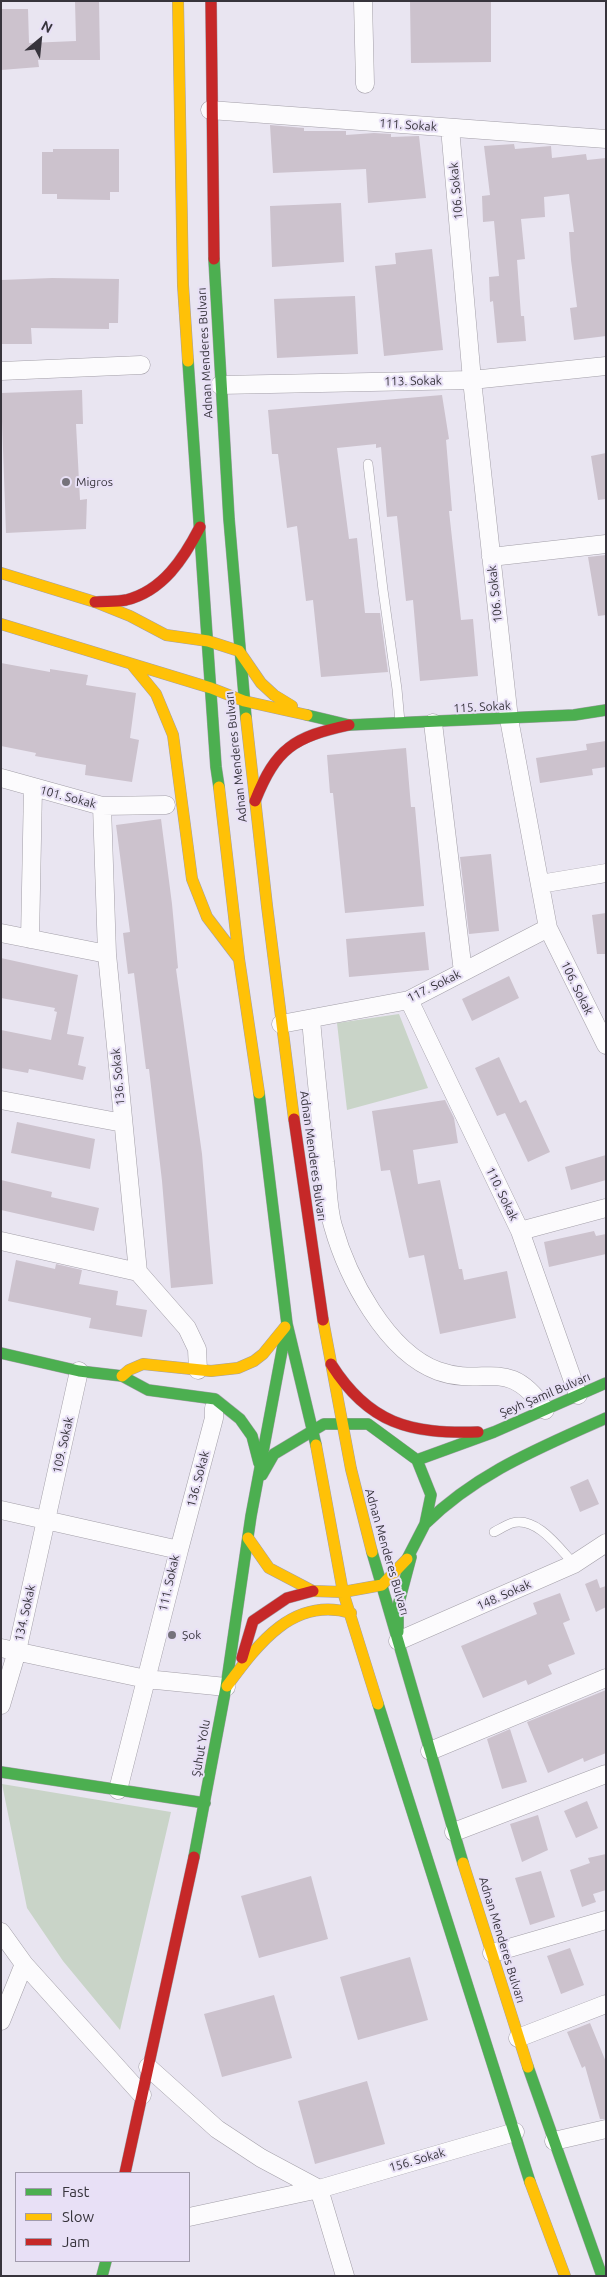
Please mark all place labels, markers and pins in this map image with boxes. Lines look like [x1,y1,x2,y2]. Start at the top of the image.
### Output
place label: Migros [76,475,113,489]
marker: Migros [60,476,72,488]
place label: Şok [182,1628,201,1642]
marker: Şok [166,1629,178,1641]

